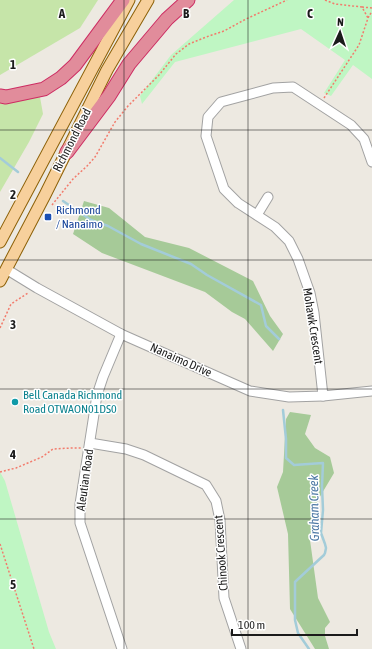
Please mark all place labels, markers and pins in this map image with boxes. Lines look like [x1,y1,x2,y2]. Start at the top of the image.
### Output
place label: Richmond / Nanaimo [56,203,103,231]
marker: Richmond / Nanaimo [43,212,53,222]
place label: Bell Canada Richmond Road OTWAON01DS0 [23,388,122,416]
marker: Bell Canada Richmond Road OTWAON01DS0 [10,397,20,407]

